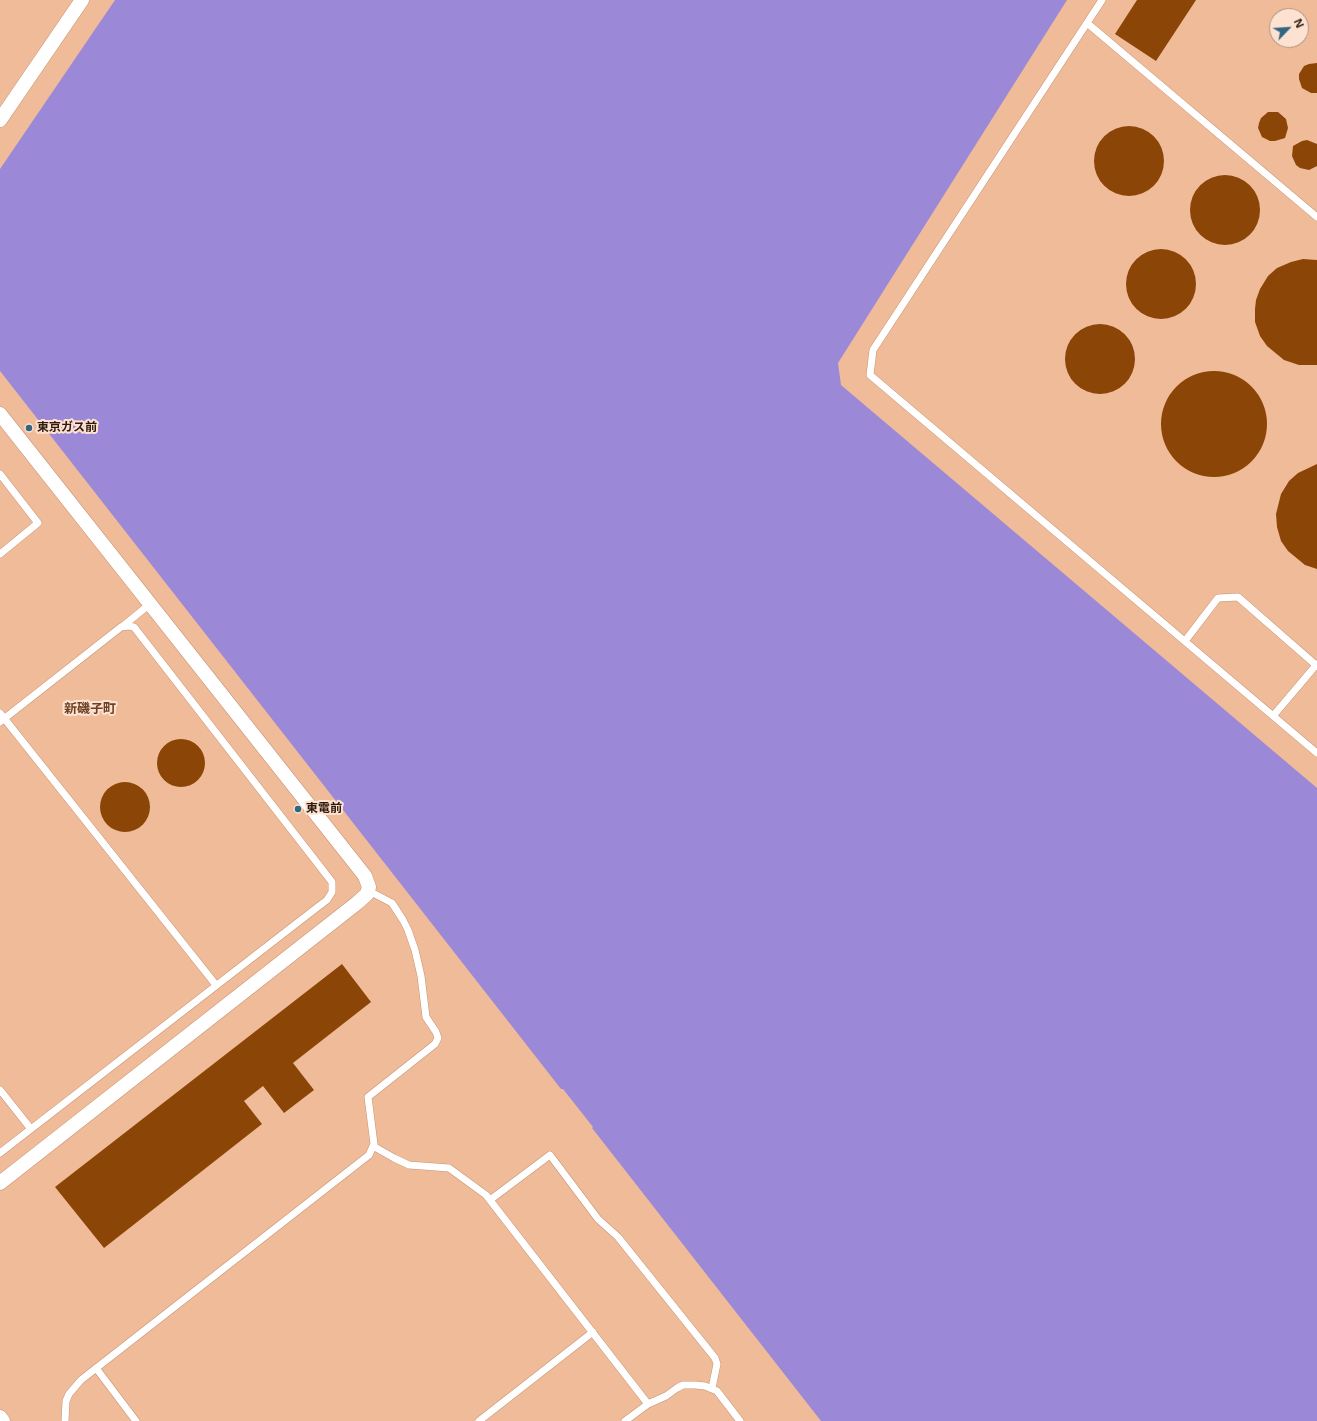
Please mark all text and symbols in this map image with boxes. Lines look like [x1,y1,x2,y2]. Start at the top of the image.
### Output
north arrow [1269,8,1309,48]
text: N [1291,16,1308,30]
place label: 東京ガス前 [37,421,97,435]
marker: 東京ガス前 [24,423,34,433]
district label: 新磯子町 [64,701,116,717]
place label: 東電前 [306,802,342,816]
marker: 東電前 [293,804,303,814]

